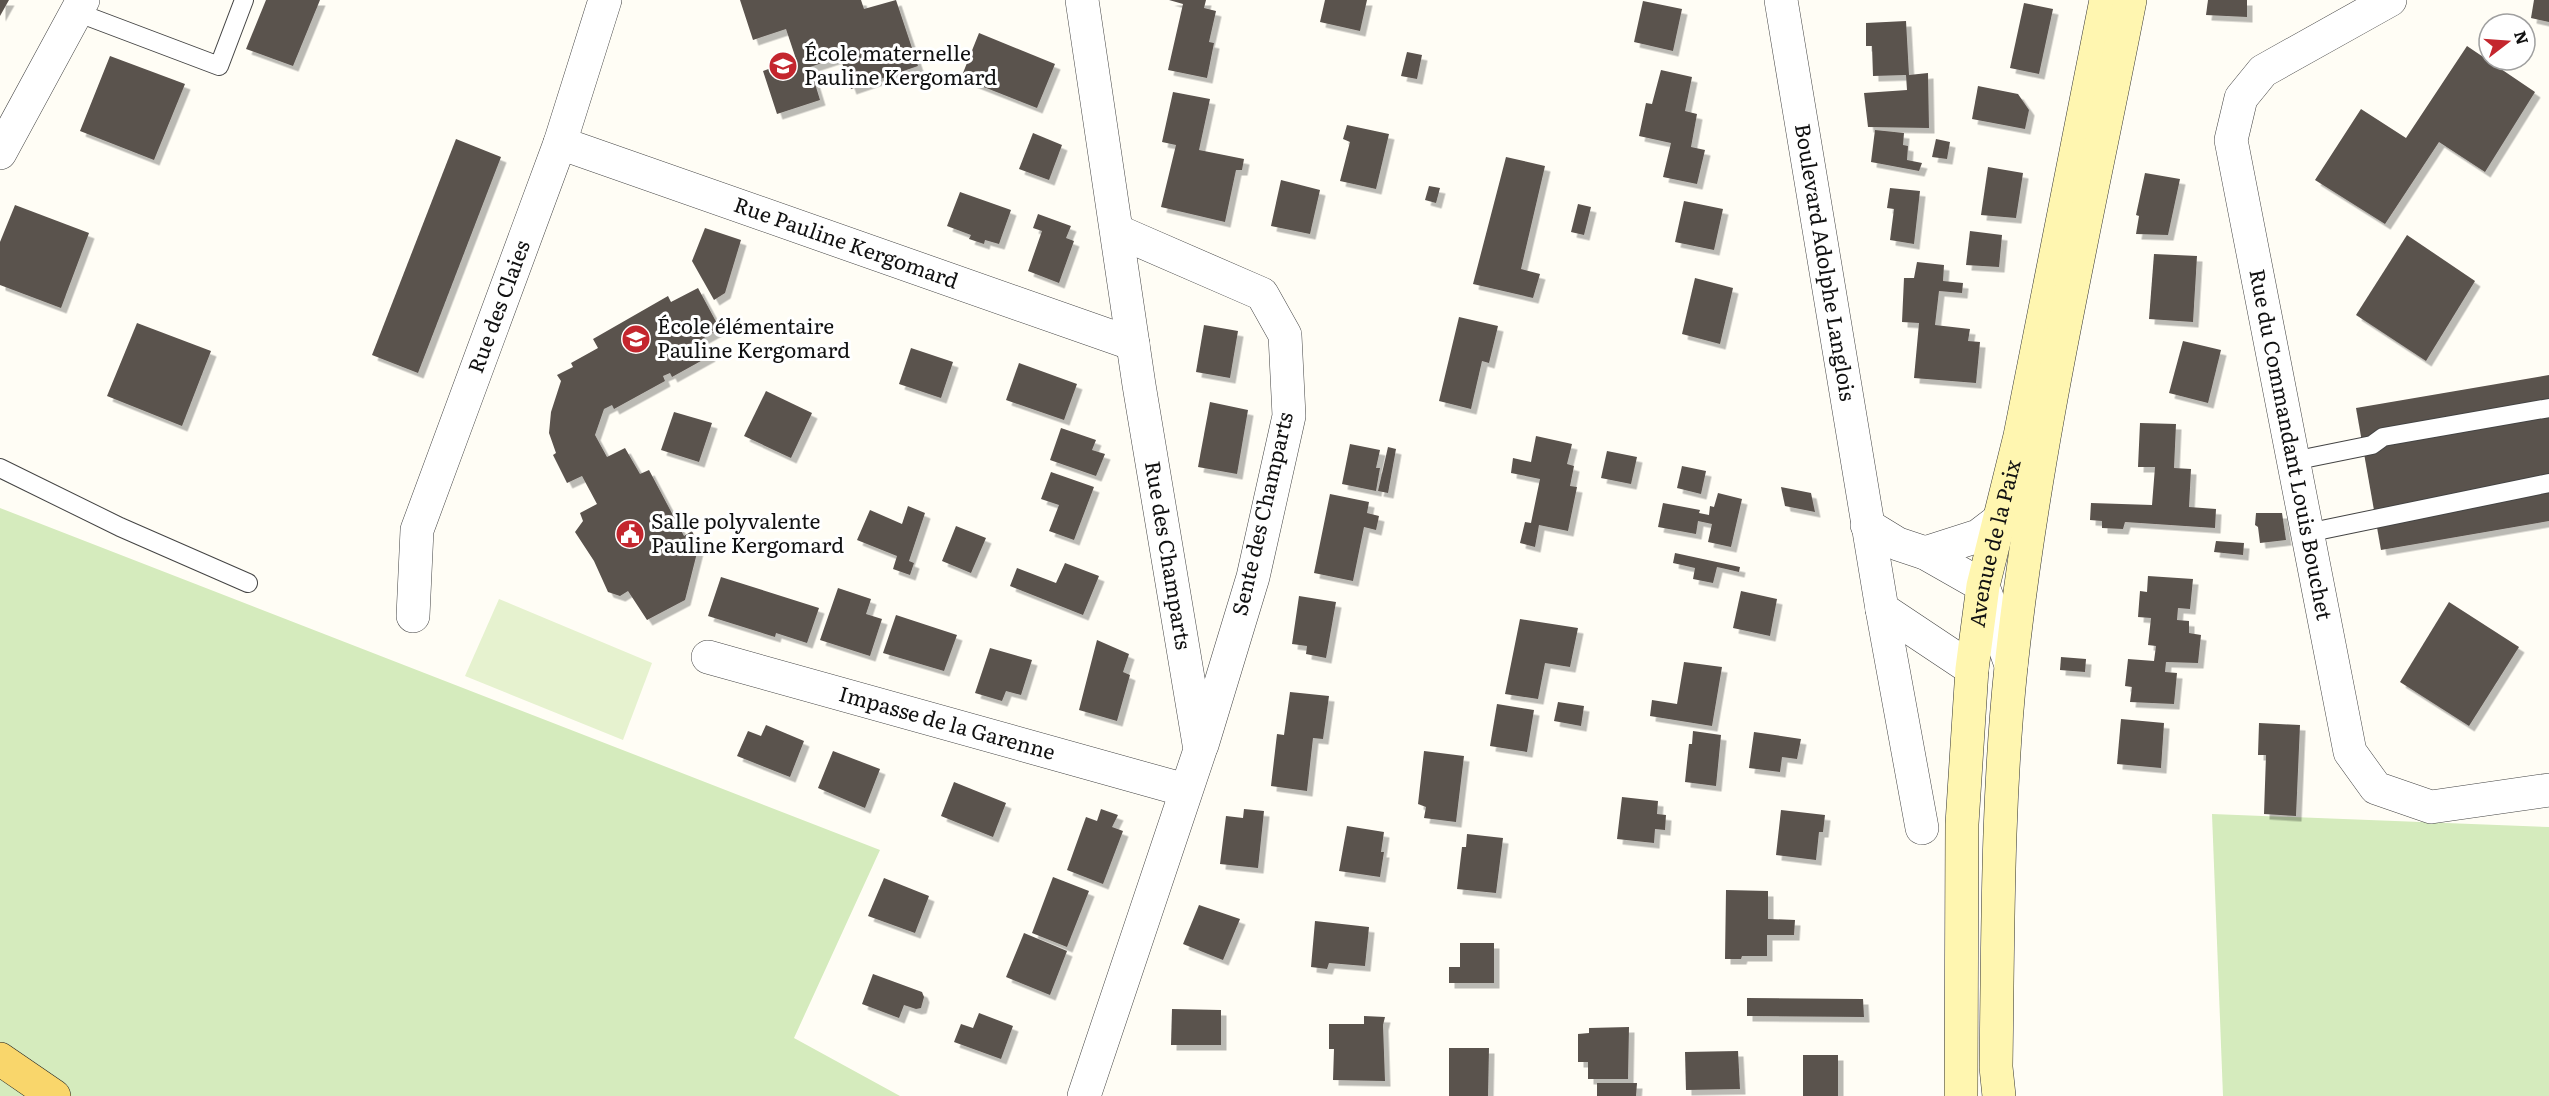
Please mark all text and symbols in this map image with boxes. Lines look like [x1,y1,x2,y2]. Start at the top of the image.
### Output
north arrow [2477,12,2537,72]
text: N [2509,27,2536,47]
place label: École maternelle Pauline Kergomard [804,36,997,91]
school or university icon: École maternelle Pauline Kergomard [767,50,799,82]
street label: Boulevard Adolphe Langlois [1789,121,1865,403]
street label: Rue Pauline Kergomard [730,187,963,295]
street label: Rue des Claies [458,235,536,377]
street label: Rue du Commandant Louis Bouchet [2243,266,2342,623]
place label: École élémentaire Pauline Kergomard [657,309,850,364]
school or university icon: École élémentaire Pauline Kergomard [620,323,652,355]
street label: Sente des Champarts [1222,409,1299,618]
street label: Avenue de la Paix [1960,456,2027,629]
street label: Rue des Champarts [1139,458,1201,652]
place label: Salle polyvalente Pauline Kergomard [651,504,844,559]
public building icon: Salle polyvalente Pauline Kergomard [614,518,646,550]
street label: Impasse de la Garenne [836,676,1059,766]

